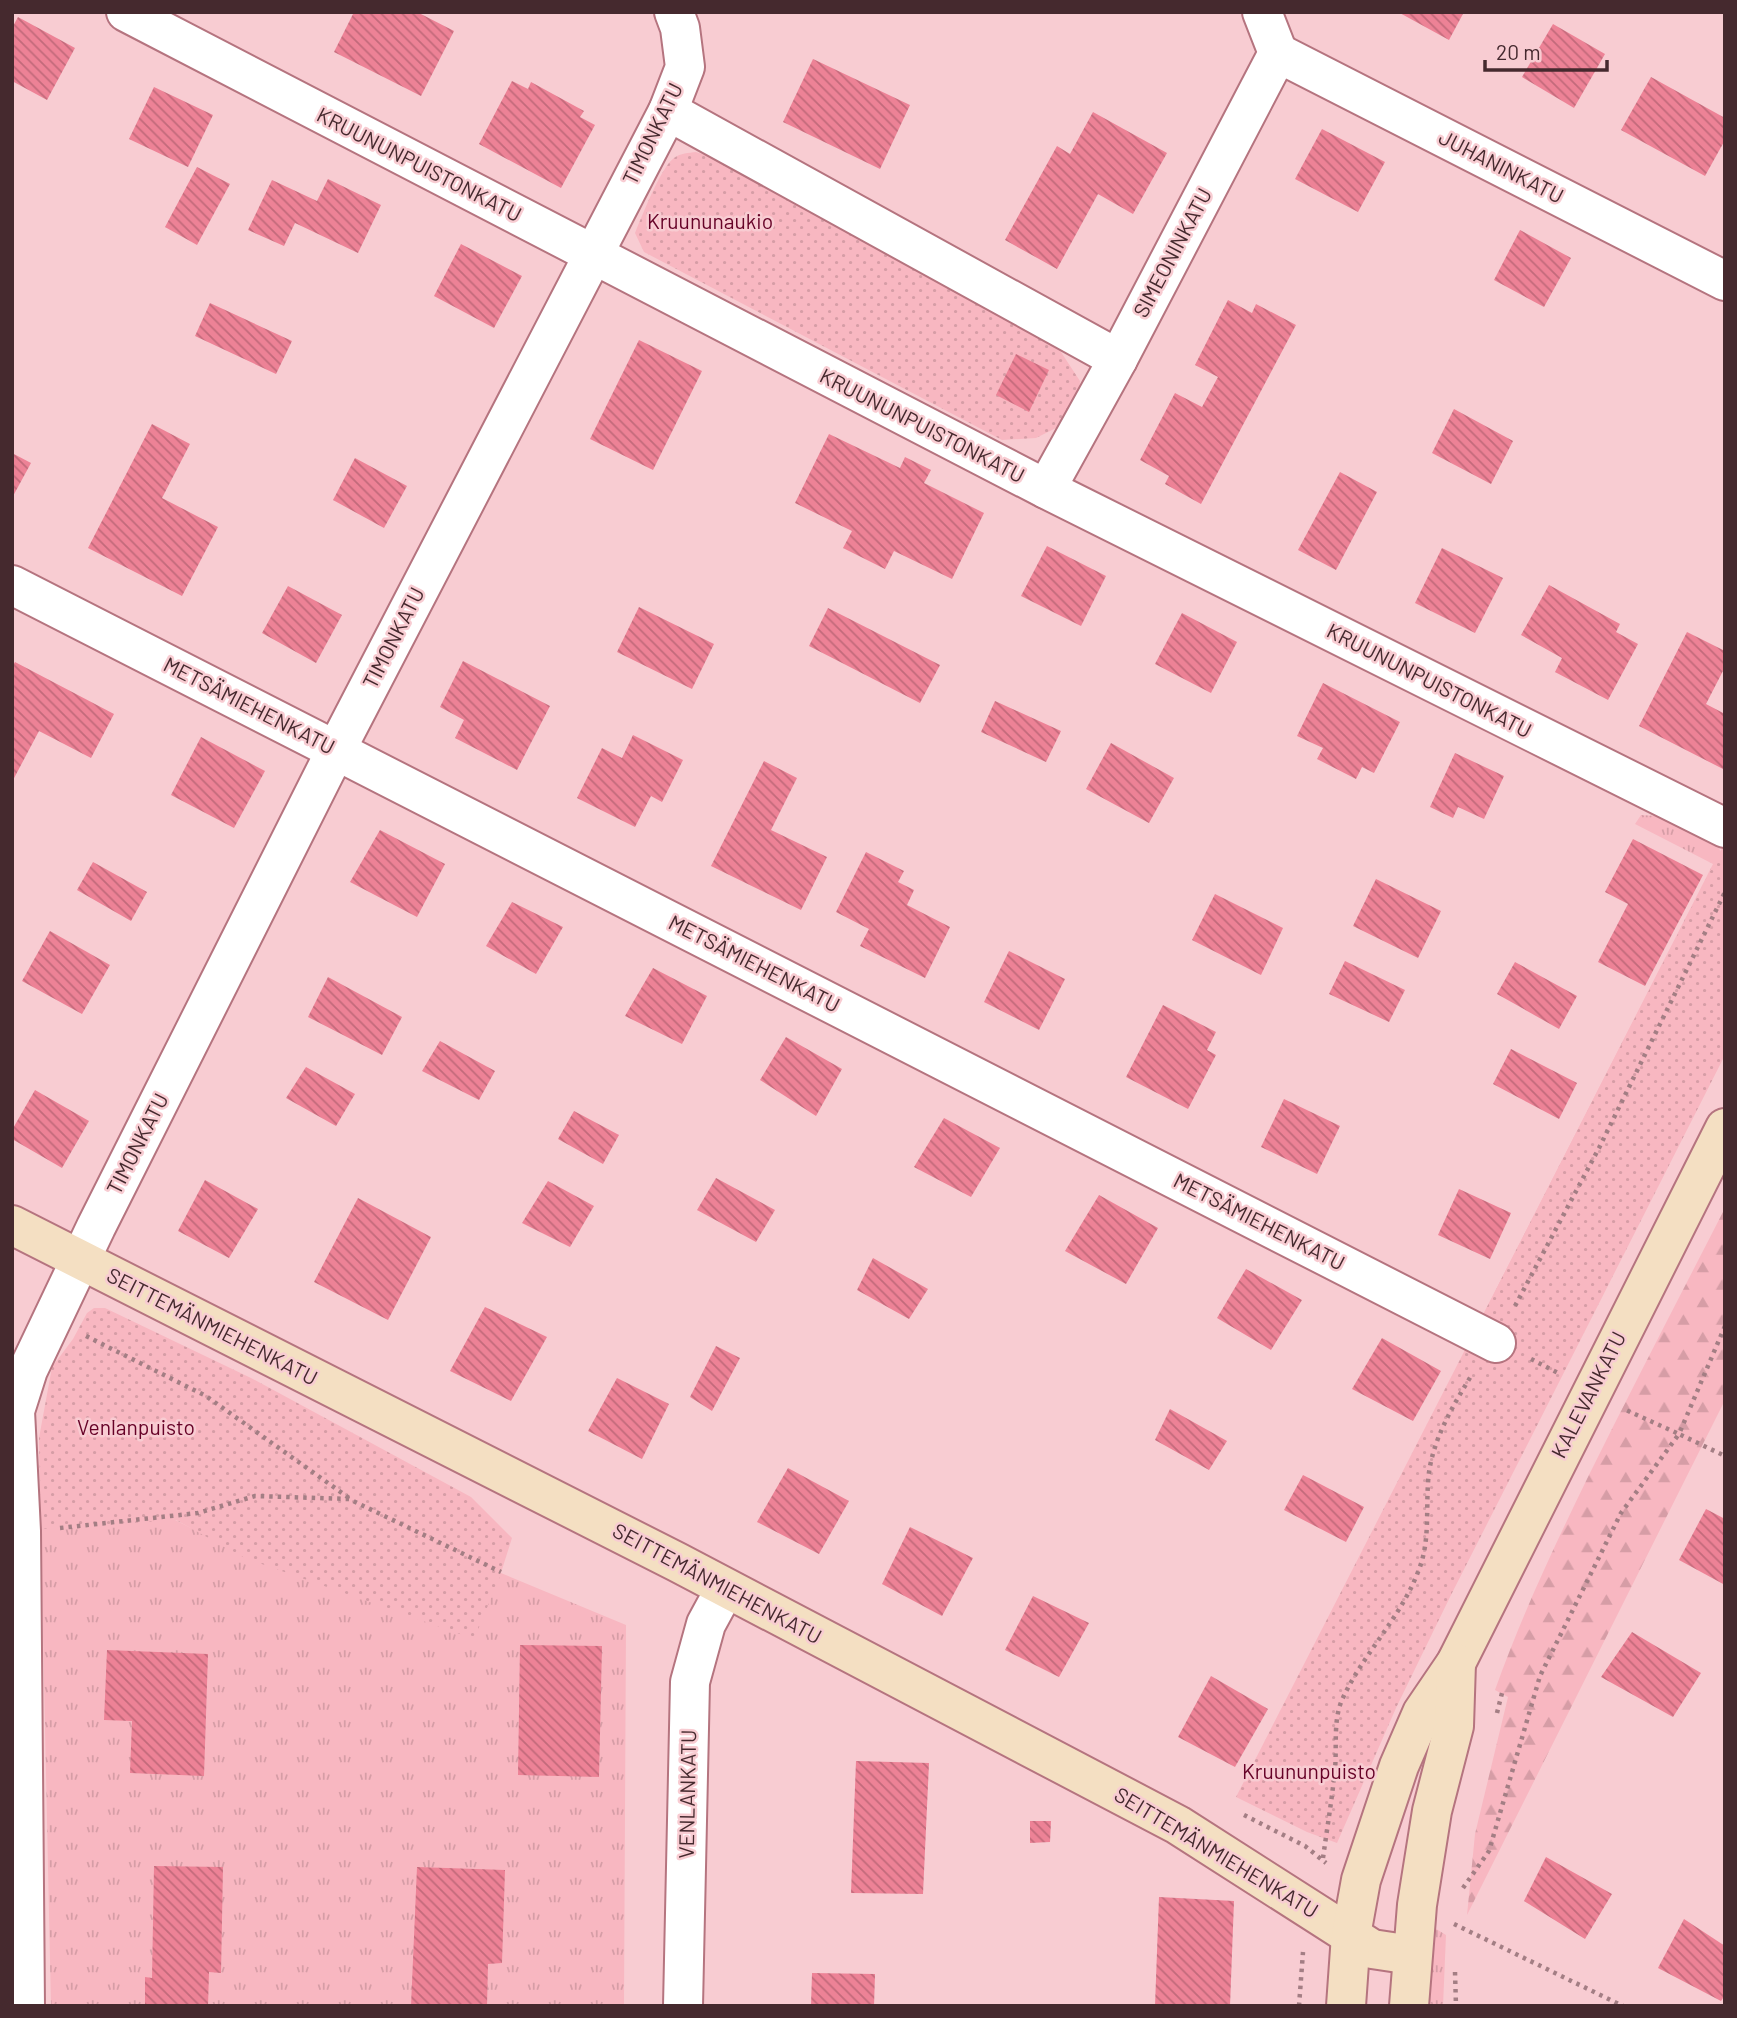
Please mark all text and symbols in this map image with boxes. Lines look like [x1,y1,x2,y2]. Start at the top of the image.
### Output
scale bar [1485,28,1608,72]
text: 20 m [1496,39,1541,64]
street label: TIMONKATU [616,78,687,188]
street label: KRUUNUNPUISTONKATU [313,101,526,226]
street label: JUHANINKATU [1435,124,1568,208]
street label: SIMEONINKATU [1127,183,1216,321]
park label: Kruununaukio [647,208,773,233]
street label: KRUUNUNPUISTONKATU [816,362,1029,487]
street label: TIMONKATU [357,583,429,692]
street label: KRUUNUNPUISTONKATU [1323,617,1536,742]
street label: METSÄMIEHENKATU [160,651,339,759]
street label: METSÄMIEHENKATU [665,909,844,1017]
street label: TIMONKATU [101,1089,173,1198]
street label: METSÄMIEHENKATU [1170,1167,1349,1275]
street label: SEITTEMÄNMIEHENKATU [103,1262,322,1390]
street label: KALEVANKATU [1545,1327,1630,1462]
park label: Venlanpuisto [77,1414,195,1439]
street label: SEITTEMÄNMIEHENKATU [609,1517,826,1648]
street label: VENLANKATU [673,1729,700,1859]
park label: Kruununpuisto [1242,1758,1376,1783]
street label: SEITTEMÄNMIEHENKATU [1110,1781,1323,1922]

